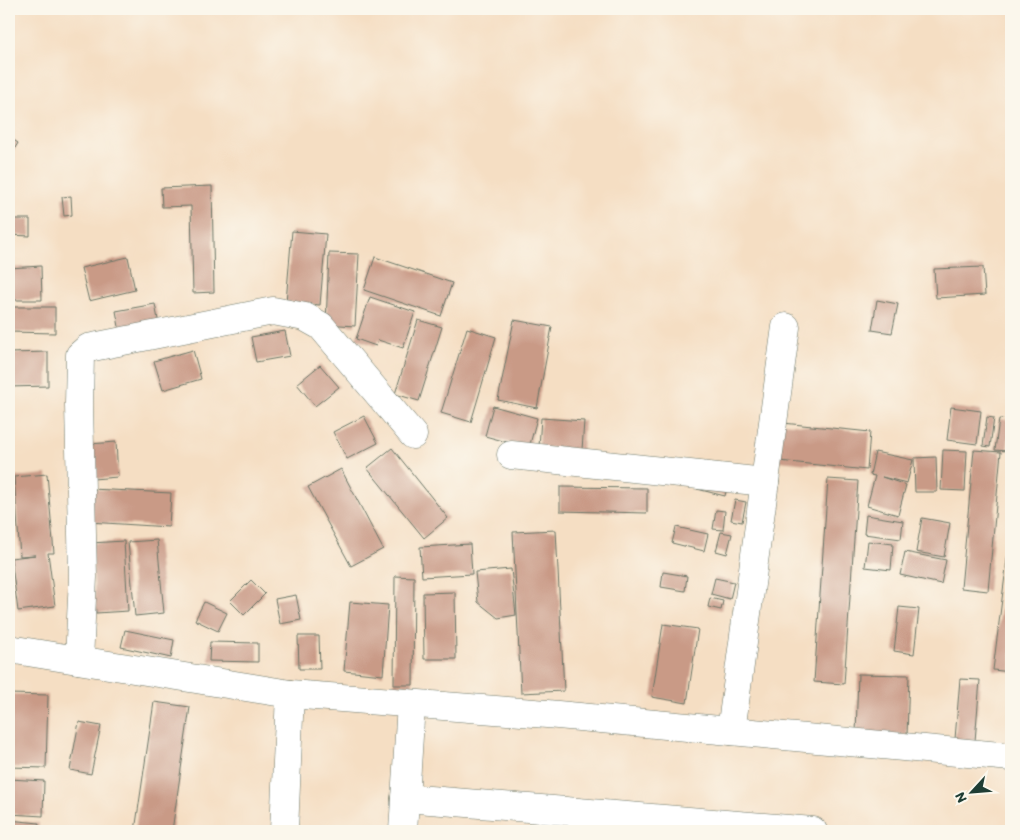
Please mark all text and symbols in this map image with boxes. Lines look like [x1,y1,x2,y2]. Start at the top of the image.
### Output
north arrow [948,768,998,818]
text: N [951,790,970,805]

